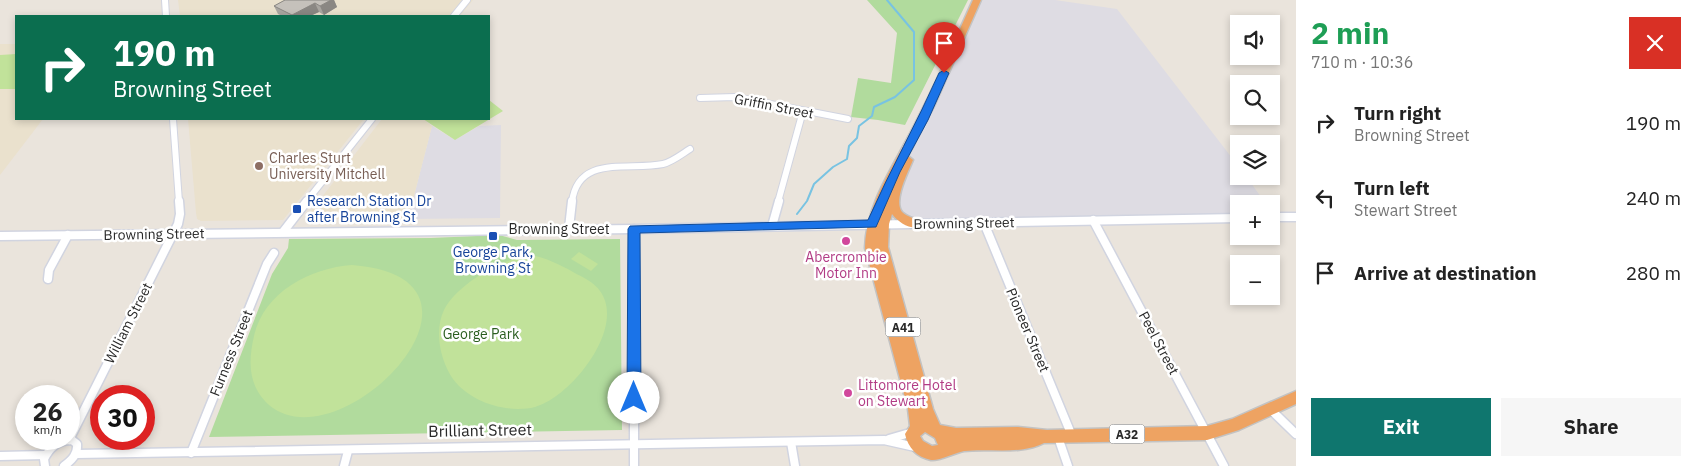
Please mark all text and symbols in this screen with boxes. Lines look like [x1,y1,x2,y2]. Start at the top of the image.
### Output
text: 2 min [1311,13,1389,52]
map controls [1230,15,1280,305]
button: sound [1230,15,1280,65]
button: close [1629,17,1681,69]
pin [923,22,965,73]
icon: arrive [930,29,958,57]
text: 190 m [113,30,216,76]
icon: right [30,35,95,100]
text: 710 m · 10:36 [1311,52,1413,72]
text: Browning Street [113,74,272,103]
button: search [1230,75,1280,125]
street label: Griffin Street [733,89,815,123]
text: Turn right [1354,101,1441,125]
icon: right [1311,109,1339,137]
text: 190 m [1626,111,1681,135]
text: Browning Street [1354,125,1470,145]
button: layers [1230,135,1280,185]
place label: Charles Sturt University Mitchell [269,149,385,183]
marker: Charles Sturt University Mitchell [253,160,265,172]
text: Turn left [1354,176,1430,200]
icon: left [1311,184,1339,212]
text: 240 m [1626,186,1681,210]
place label: Research Station Dr after Browning St [307,192,431,226]
button: + [1230,195,1280,245]
text: Stewart Street [1354,200,1457,220]
marker: Research Station Dr after Browning St [291,203,303,215]
street label: Browning Street [913,213,1015,233]
street label: Browning Street [508,220,610,238]
street label: Browning Street [103,224,205,244]
marker: George Park, Browning St [487,230,499,242]
marker: Abercrombie Motor Inn [840,235,852,247]
place label: George Park, Browning St [453,243,533,277]
place label: Abercrombie Motor Inn [805,248,887,282]
button: − [1230,255,1280,305]
icon: arrive [1311,259,1339,287]
text: Arrive at destination [1354,261,1537,285]
text: 280 m [1626,261,1681,285]
street label: William Street [100,279,156,366]
street label: Pioneer Street [1002,285,1054,375]
street label: Furness Street [206,307,257,399]
street label: Peel Street [1135,308,1183,378]
road number: A41 [886,318,920,337]
park label: George Park [443,325,520,343]
position arrow [607,371,659,423]
place label: Littomore Hotel on Stewart [858,376,956,410]
speed limit sign: 30 [90,385,155,450]
marker: Littomore Hotel on Stewart [842,387,854,399]
text: 26 [32,395,63,428]
button: Exit [1311,398,1491,456]
button: Share [1501,398,1681,456]
street label: Brilliant Street [428,419,532,441]
text: km/h [33,422,62,437]
road number: A32 [1110,424,1144,444]

